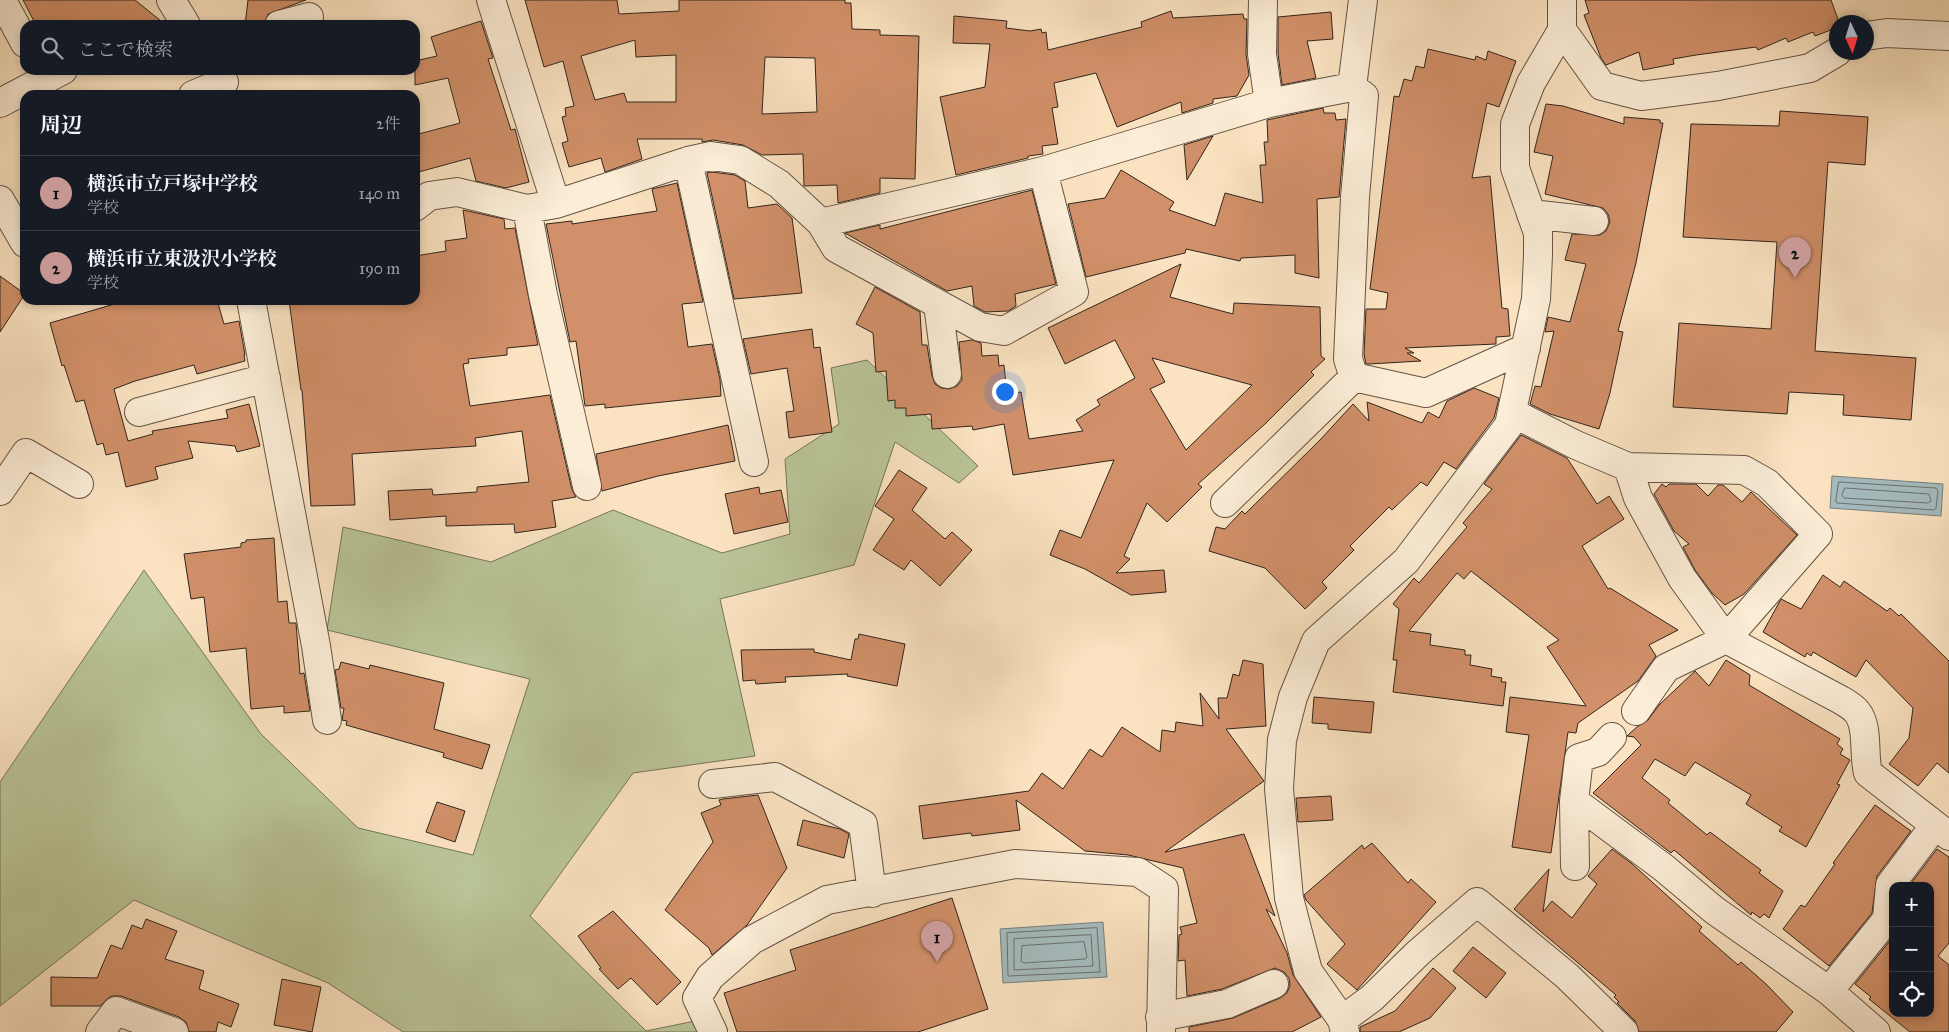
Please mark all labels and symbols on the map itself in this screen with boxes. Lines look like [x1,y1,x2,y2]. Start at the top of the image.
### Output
north arrow [1829,15,1874,60]
pin: 2 [1779,237,1811,278]
your location [992,379,1018,405]
pin: 1 [921,921,953,962]

